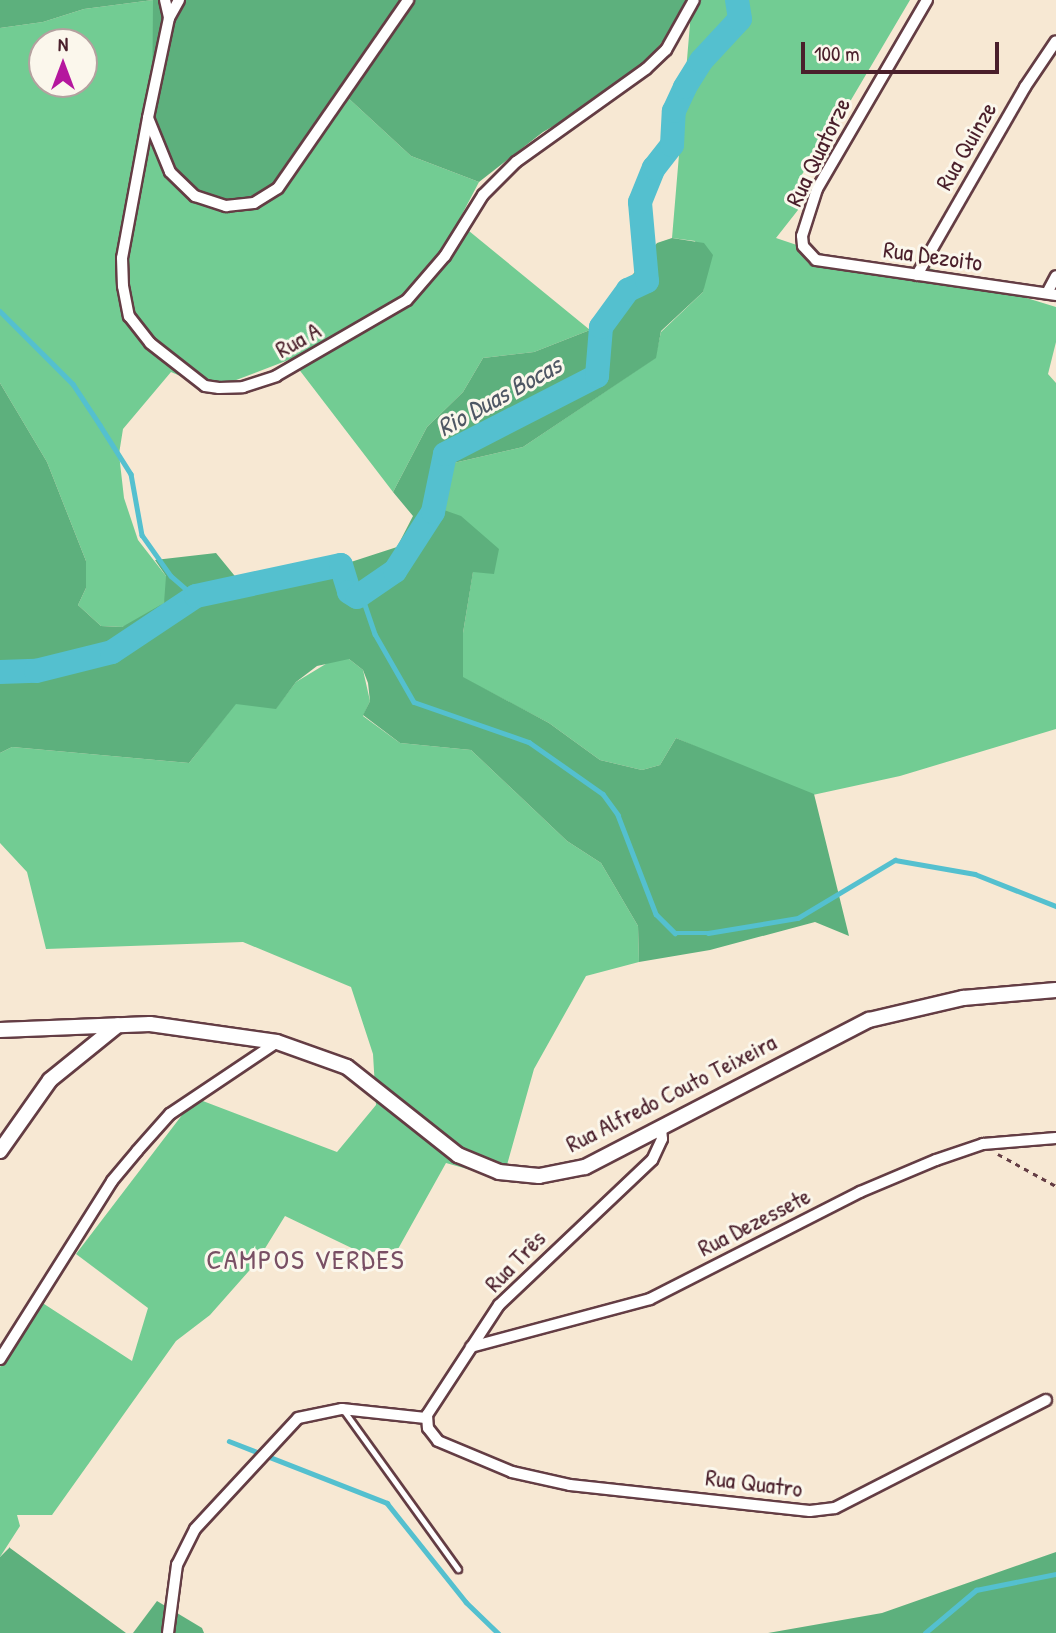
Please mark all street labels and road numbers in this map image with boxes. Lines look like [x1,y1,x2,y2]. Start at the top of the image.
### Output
street label: Rua Quatorze [779,93,857,211]
street label: Rua Quinze [929,97,1003,195]
street label: Rua Dezoito [882,235,984,277]
street label: Rua A [270,316,326,364]
street label: Rua Alfredo Couto Teixeira [561,1028,781,1158]
street label: Rua Dezessete [693,1181,815,1263]
street label: Rua Três [479,1224,551,1298]
street label: Rua Quatro [704,1463,804,1503]

